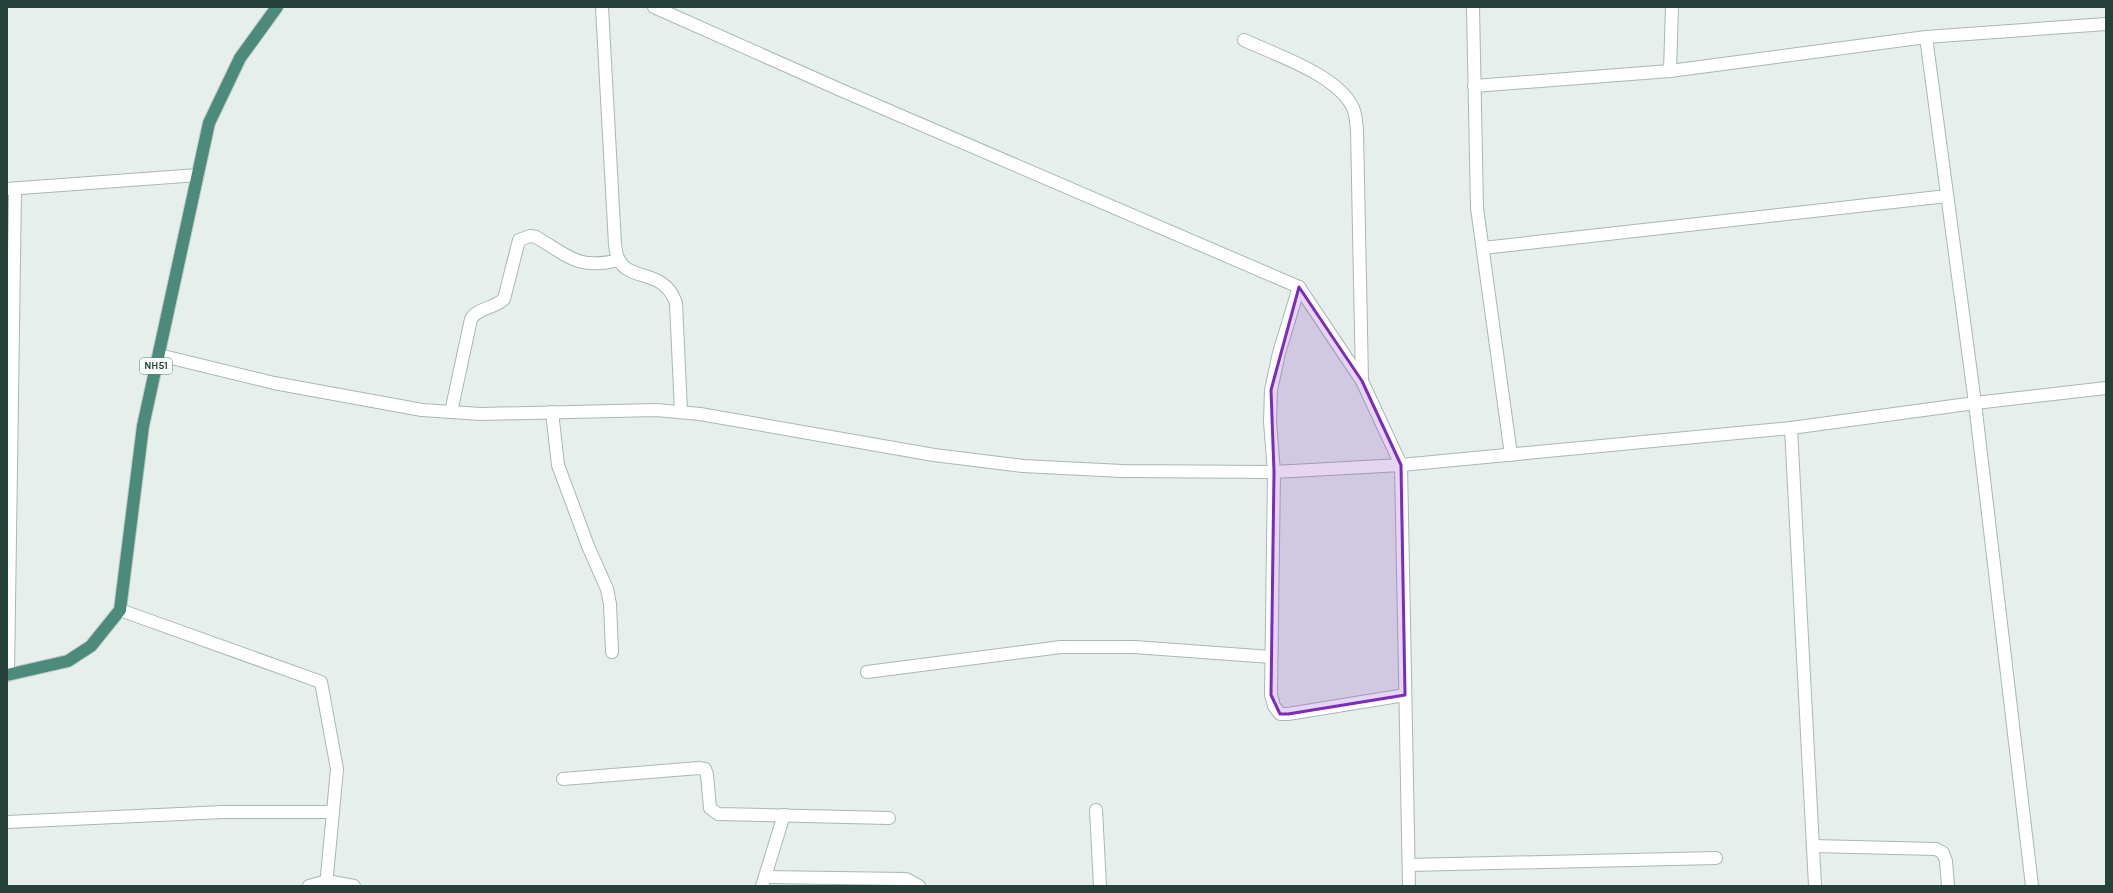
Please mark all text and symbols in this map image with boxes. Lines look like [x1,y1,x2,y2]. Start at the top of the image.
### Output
road number: NH51 [140,358,172,374]

